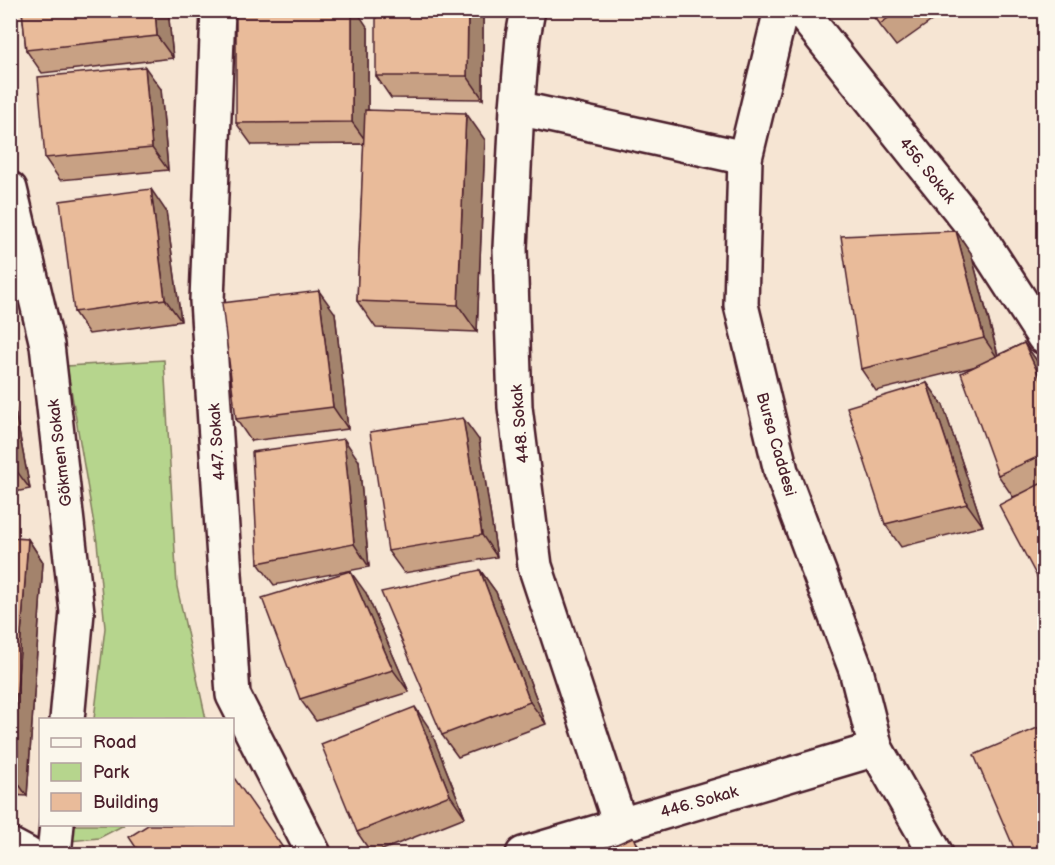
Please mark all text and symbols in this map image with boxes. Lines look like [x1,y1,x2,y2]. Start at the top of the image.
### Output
street label: 456. Sokak [895,134,959,208]
street label: 448. Sokak [508,383,533,464]
street label: Bursa Caddesi [752,390,799,498]
street label: Gökmen Sokak [44,398,76,507]
street label: 447. Sokak [205,402,230,481]
legend [39,718,234,826]
text: Road [93,732,137,753]
text: Park [93,762,129,783]
street label: 446. Sokak [659,782,740,823]
text: Building [93,792,159,813]

